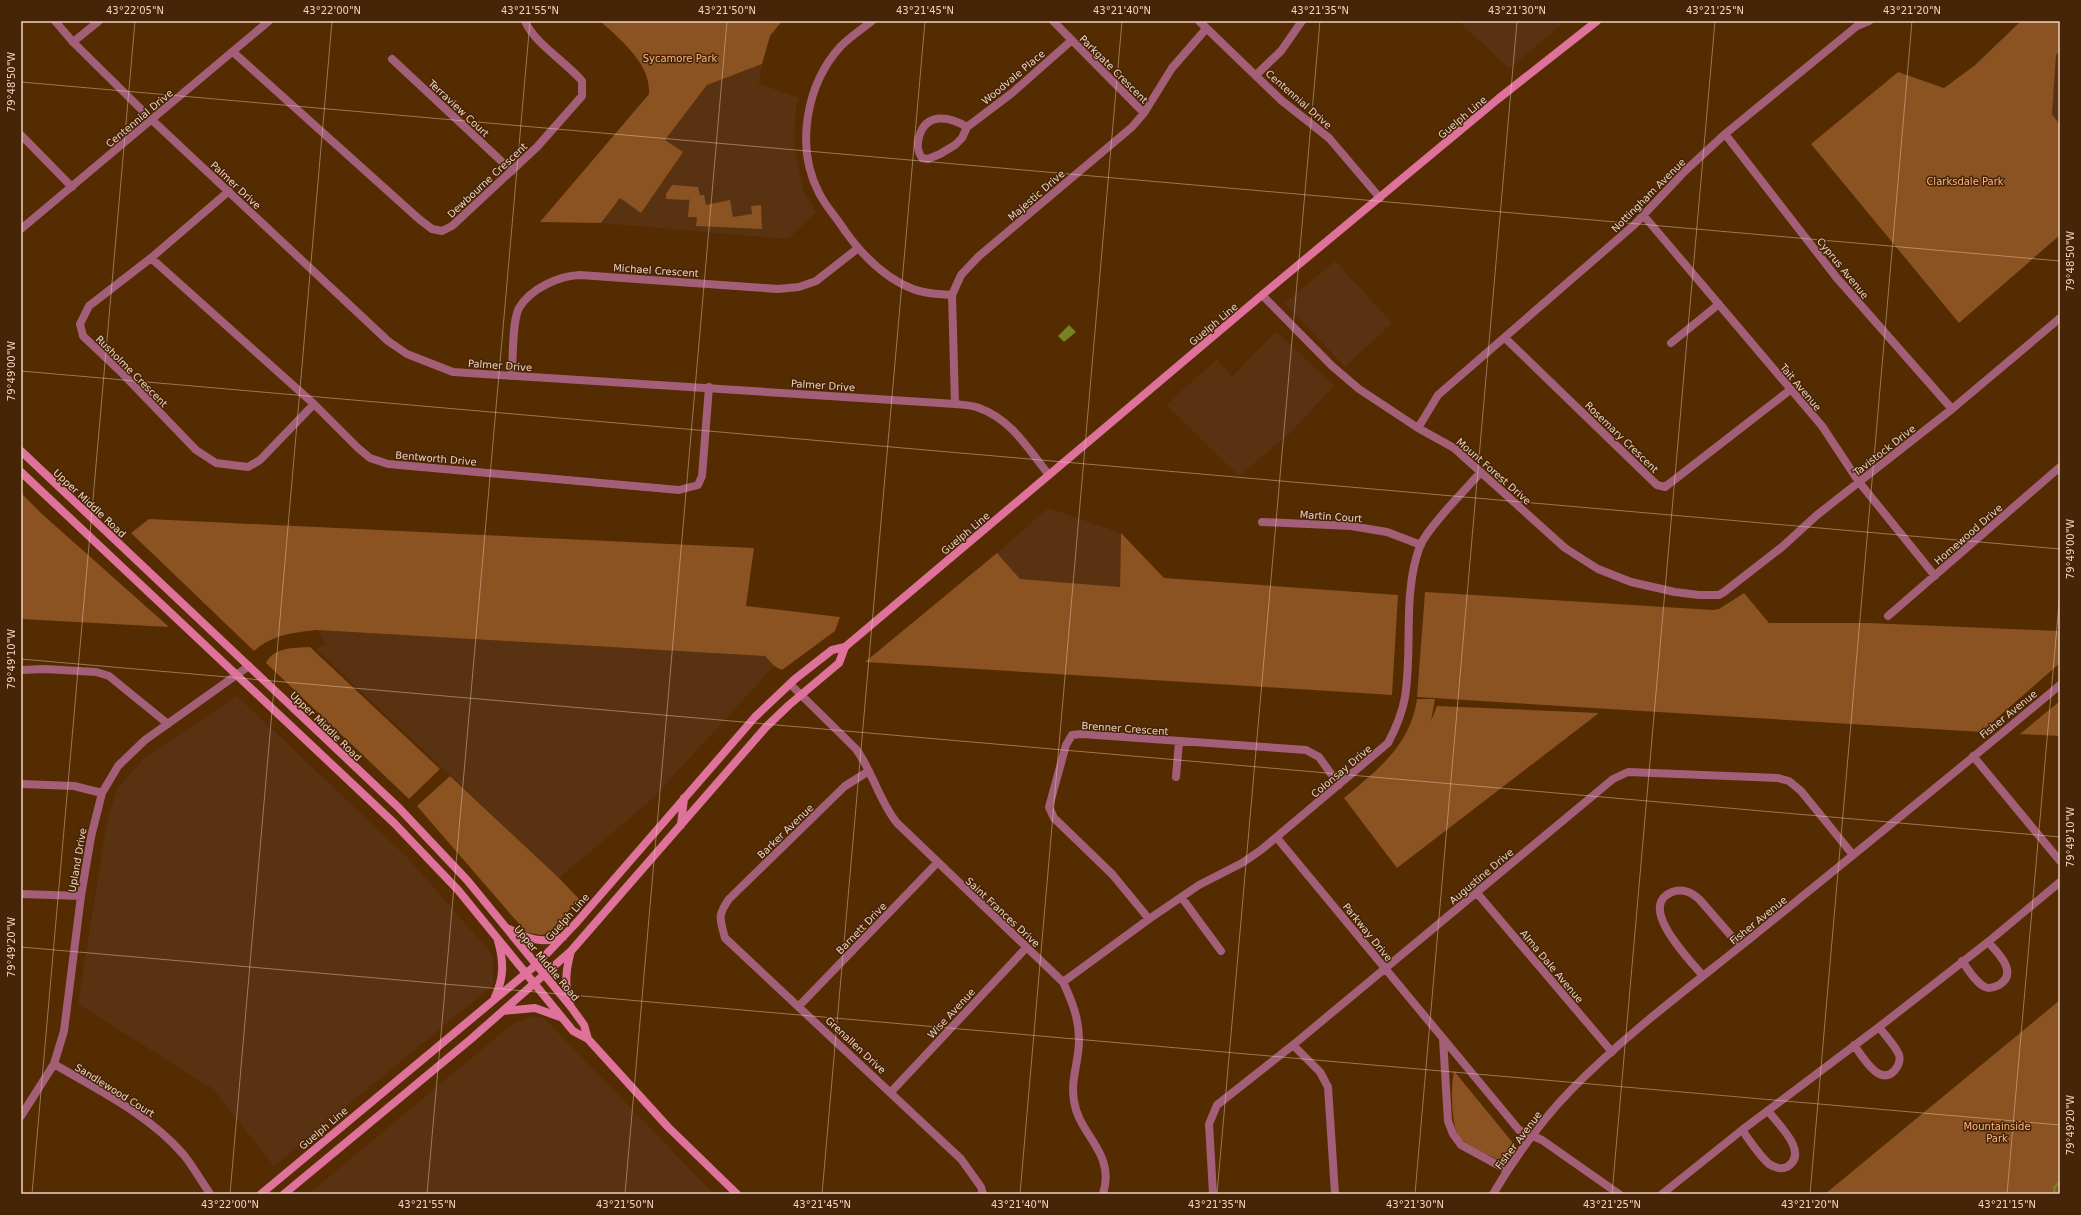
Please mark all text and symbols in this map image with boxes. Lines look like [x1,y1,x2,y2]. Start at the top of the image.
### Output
text: 43°22'05"N [106,5,164,16]
text: 43°22'00"N [303,5,361,16]
text: 43°21'55"N [501,5,559,16]
text: 43°21'50"N [698,5,756,16]
text: 43°21'45"N [896,5,954,16]
text: 43°21'40"N [1093,5,1151,16]
text: 43°21'35"N [1291,5,1349,16]
text: 43°21'30"N [1488,5,1546,16]
text: 43°21'25"N [1686,5,1744,16]
text: 43°21'20"N [1883,5,1941,16]
street label: Parkgate Crescent [1077,33,1150,106]
street label: Woodvale Place [980,48,1047,107]
text: 79°48'50"W [6,52,17,112]
park label: Sycamore Park [643,53,717,64]
street label: Centennial Drive [1263,68,1334,131]
street label: Terraview Court [425,77,491,139]
street label: Centennial Drive [104,87,175,150]
street label: Guelph Line [1436,94,1489,141]
street label: Dewbourne Crescent [445,141,529,220]
street label: Nottingham Avenue [1609,156,1687,234]
street label: Palmer Drive [208,159,263,211]
street label: Majestic Drive [1006,168,1067,223]
park label: Clarksdale Park [1926,176,2004,187]
text: 79°48'50"W [2065,231,2076,291]
street label: Cyprus Avenue [1815,236,1871,301]
street label: Michael Crescent [613,262,699,279]
street label: Guelph Line [1187,301,1240,348]
street label: Rusholme Crescent [94,333,170,409]
text: 79°49'00"W [6,341,17,401]
street label: Palmer Drive [467,358,532,373]
street label: Tait Avenue [1777,361,1823,413]
street label: Palmer Drive [790,378,855,393]
street label: Rosemary Crescent [1583,400,1660,475]
street label: Tavistock Drive [1850,423,1918,479]
street label: Mount Forest Drive [1454,436,1533,507]
street label: Bentworth Drive [395,449,477,468]
street label: Upper Middle Road [51,467,128,540]
street label: Homewood Drive [1932,502,2004,567]
street label: Martin Court [1299,509,1363,524]
street label: Guelph Line [939,510,992,557]
text: 79°49'00"W [2065,519,2076,579]
text: 79°49'10"W [6,629,17,689]
street label: Fisher Avenue [1978,688,2039,741]
street label: Upper Middle Road [288,689,364,763]
street label: Brenner Crescent [1081,720,1169,737]
street label: Colonsay Drive [1309,743,1374,800]
street label: Barker Avenue [755,802,815,861]
text: 79°49'10"W [2065,807,2076,867]
street label: Upland Drive [66,827,89,893]
street label: Augustine Drive [1447,846,1516,906]
street label: Saint Frances Drive [963,875,1042,949]
street label: Guelph Line [543,891,591,943]
street label: Fisher Avenue [1728,894,1789,947]
street label: Barnett Drive [834,900,889,956]
street label: Parkway Drive [1341,901,1394,964]
text: 79°49'20"W [6,917,17,977]
street label: Upper Middle Road [512,923,581,1003]
street label: Alma Dale Avenue [1518,928,1585,1005]
street label: Wise Avenue [925,986,977,1041]
street label: Grenallen Drive [823,1015,888,1076]
street label: Sandlewood Court [73,1062,157,1119]
text: 79°49'20"W [2065,1095,2076,1155]
street label: Guelph Line [297,1105,350,1152]
street label: Fisher Avenue [1493,1109,1544,1172]
park label: Mountainside Park [1963,1121,2031,1144]
text: 43°22'00"N [201,1199,259,1210]
text: 43°21'55"N [398,1199,456,1210]
text: 43°21'50"N [596,1199,654,1210]
text: 43°21'45"N [793,1199,851,1210]
text: 43°21'40"N [991,1199,1049,1210]
text: 43°21'35"N [1188,1199,1246,1210]
text: 43°21'30"N [1386,1199,1444,1210]
text: 43°21'25"N [1583,1199,1641,1210]
text: 43°21'20"N [1781,1199,1839,1210]
text: 43°21'15"N [1978,1199,2036,1210]

